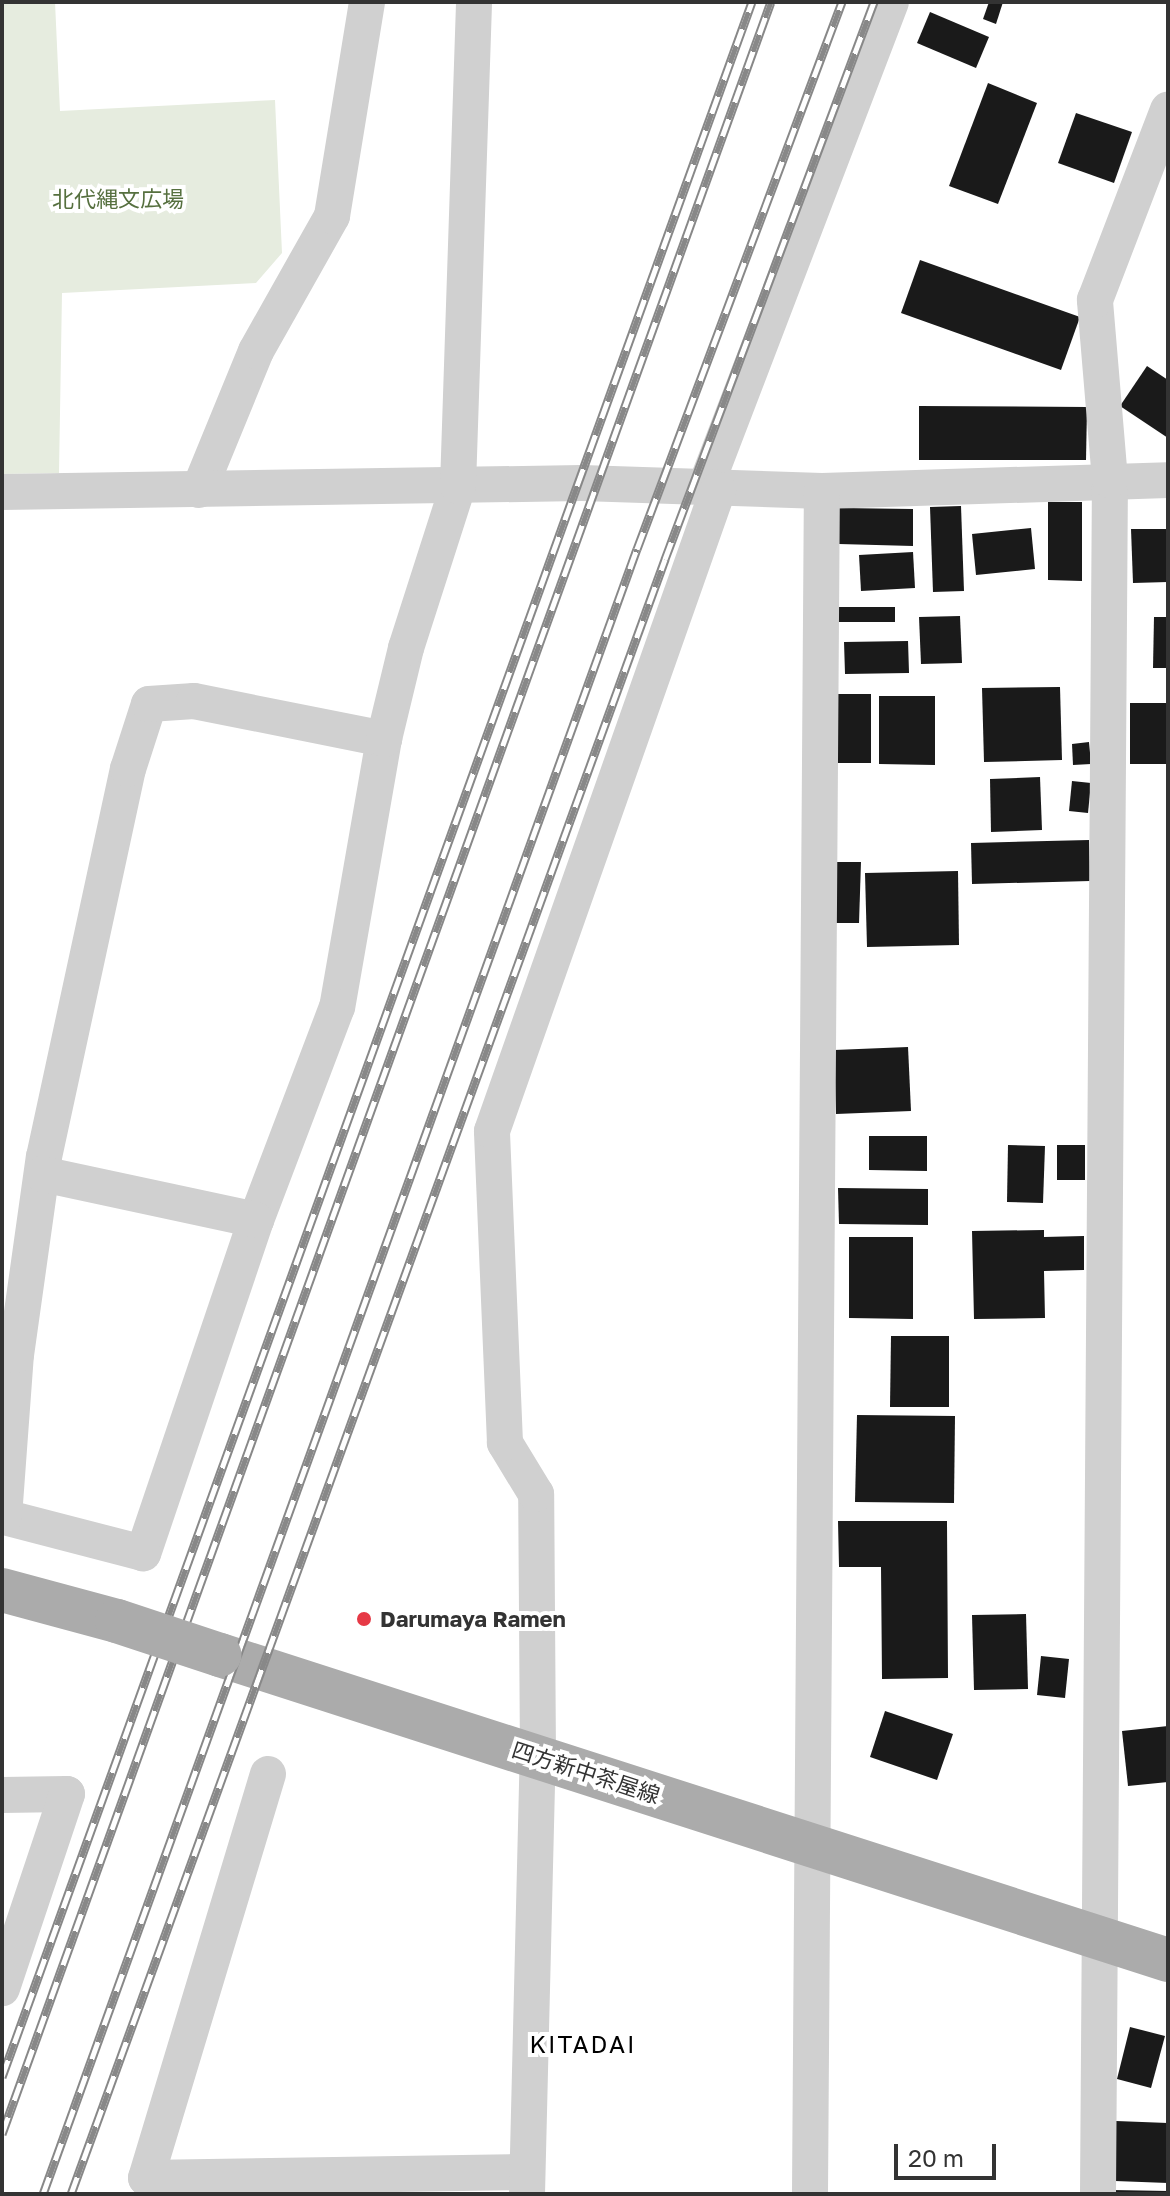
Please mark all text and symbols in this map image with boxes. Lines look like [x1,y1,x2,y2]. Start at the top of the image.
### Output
park label: 北代縄文広場 [52,186,184,212]
place label: Darumaya Ramen [380,1606,566,1632]
marker: Darumaya Ramen [355,1610,373,1628]
street label: 四方新中茶屋線 [509,1736,663,1808]
district label: KITADAI [529,2030,637,2058]
scale bar [898,2128,1000,2178]
text: 20 m [908,2143,964,2172]

